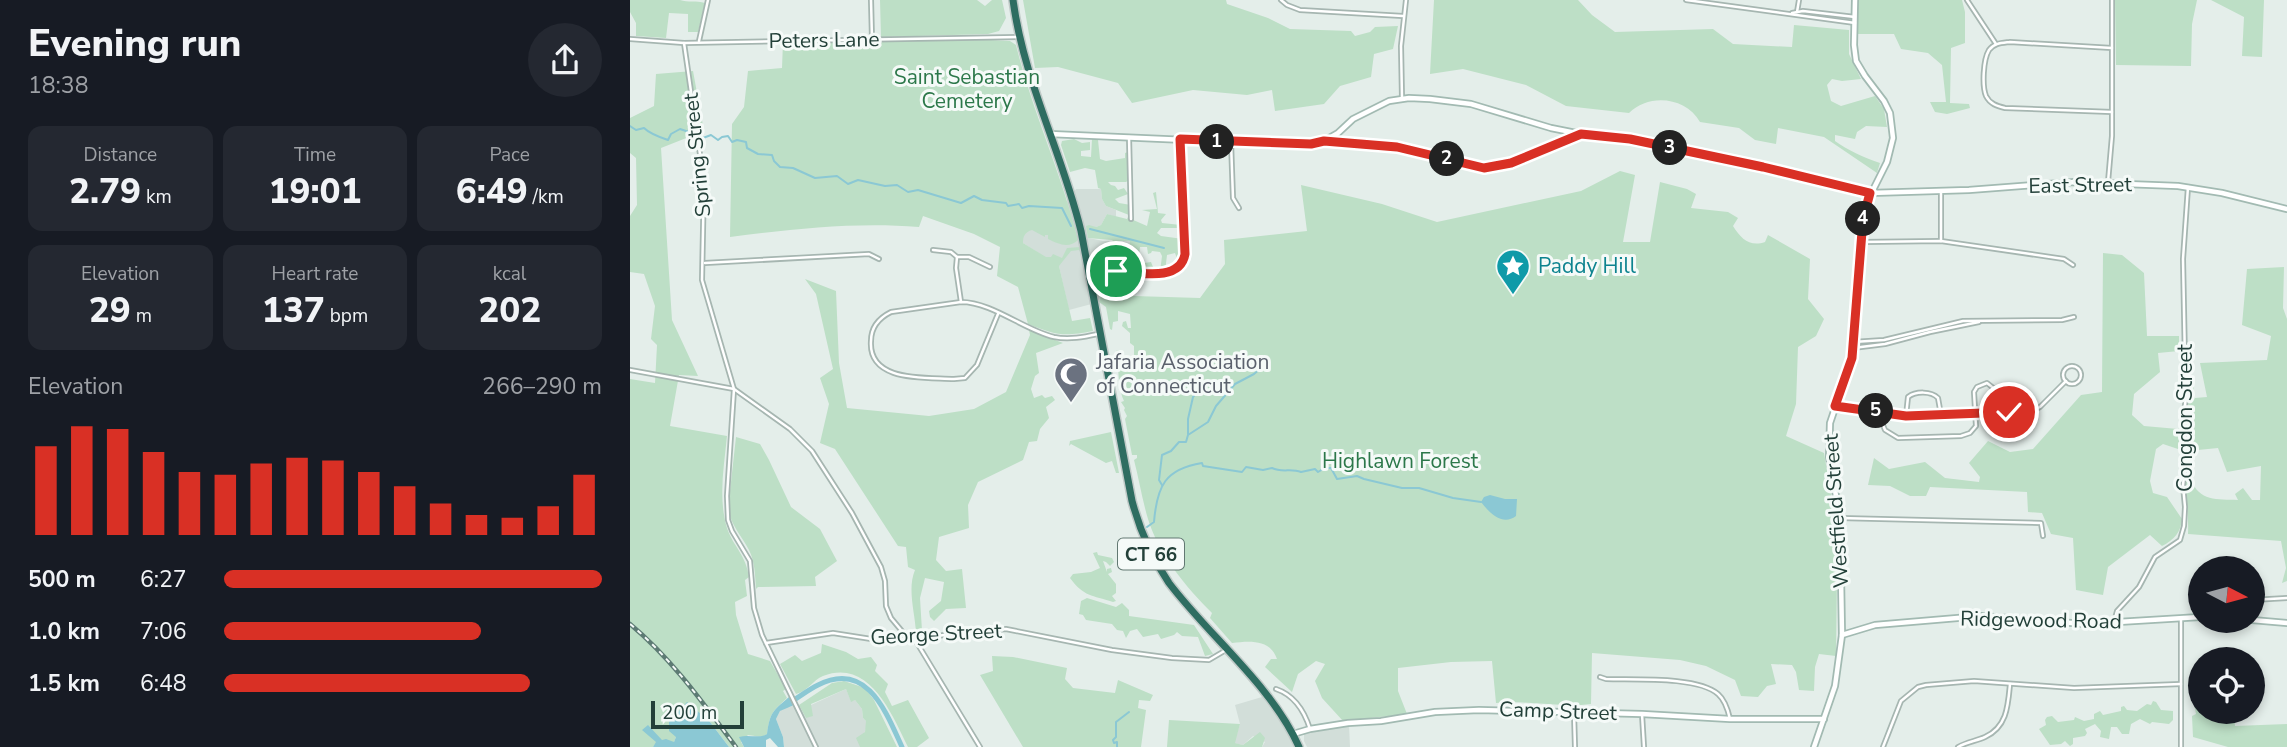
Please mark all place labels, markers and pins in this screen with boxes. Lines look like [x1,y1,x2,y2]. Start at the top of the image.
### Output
pin: 1 [1200,124,1234,160]
pin: 3 [1653,130,1688,166]
pin: 2 [1430,142,1464,176]
pin: 4 [1846,202,1880,236]
pin [1086,241,1146,301]
place icon: Paddy Hill [1494,247,1532,296]
place label: Paddy Hill [1538,252,1637,280]
place label: Jafaria Association of Connecticut [1095,348,1269,400]
mosque icon: Jafaria Association of Connecticut [1052,355,1090,404]
pin [1979,382,2039,442]
pin: 5 [1858,394,1894,428]

